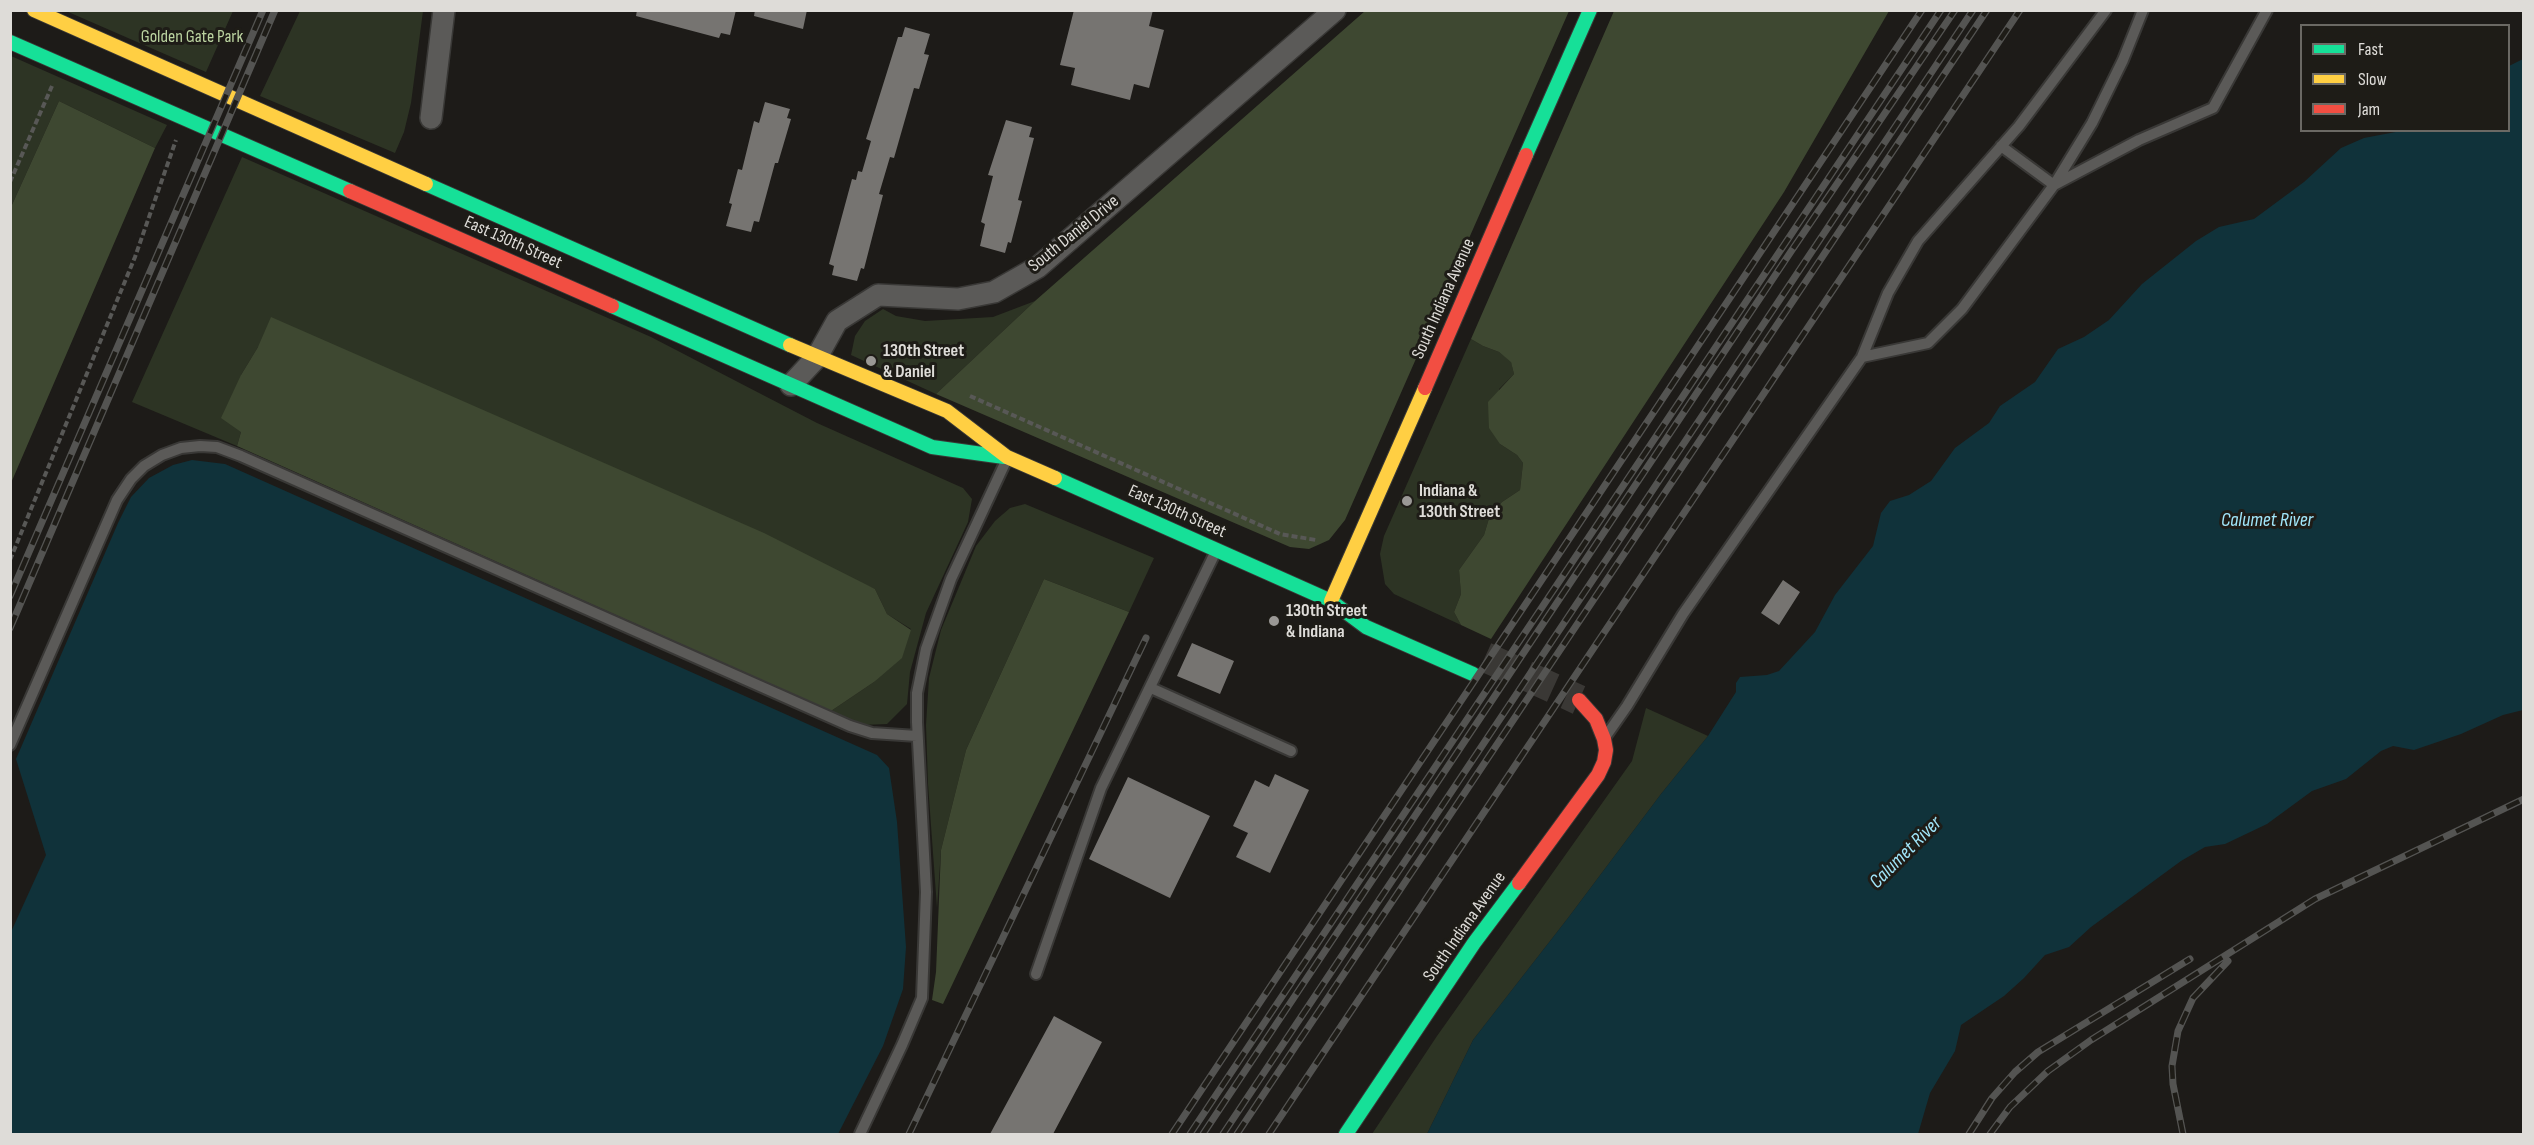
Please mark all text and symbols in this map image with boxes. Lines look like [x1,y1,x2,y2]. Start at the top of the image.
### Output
legend [2300,24,2510,132]
park label: Golden Gate Park [141,26,243,48]
text: Fast [2358,39,2383,60]
text: Slow [2358,69,2387,90]
text: Jam [2358,99,2380,120]
street label: South Daniel Drive [1024,191,1124,277]
street label: East 130th Street [461,212,565,274]
street label: South Indiana Avenue [1408,236,1480,362]
place label: 130th Street & Daniel [883,340,964,382]
marker: 130th Street & Daniel [864,354,878,368]
place label: Indiana & 130th Street [1419,480,1500,522]
street label: East 130th Street [1125,481,1229,543]
marker: Indiana & 130th Street [1400,494,1414,508]
water label: Calumet River [2221,509,2313,533]
place label: 130th Street & Indiana [1286,600,1367,642]
marker: 130th Street & Indiana [1267,614,1281,628]
water label: Calumet River [1865,812,1947,894]
street label: South Indiana Avenue [1419,868,1511,986]

